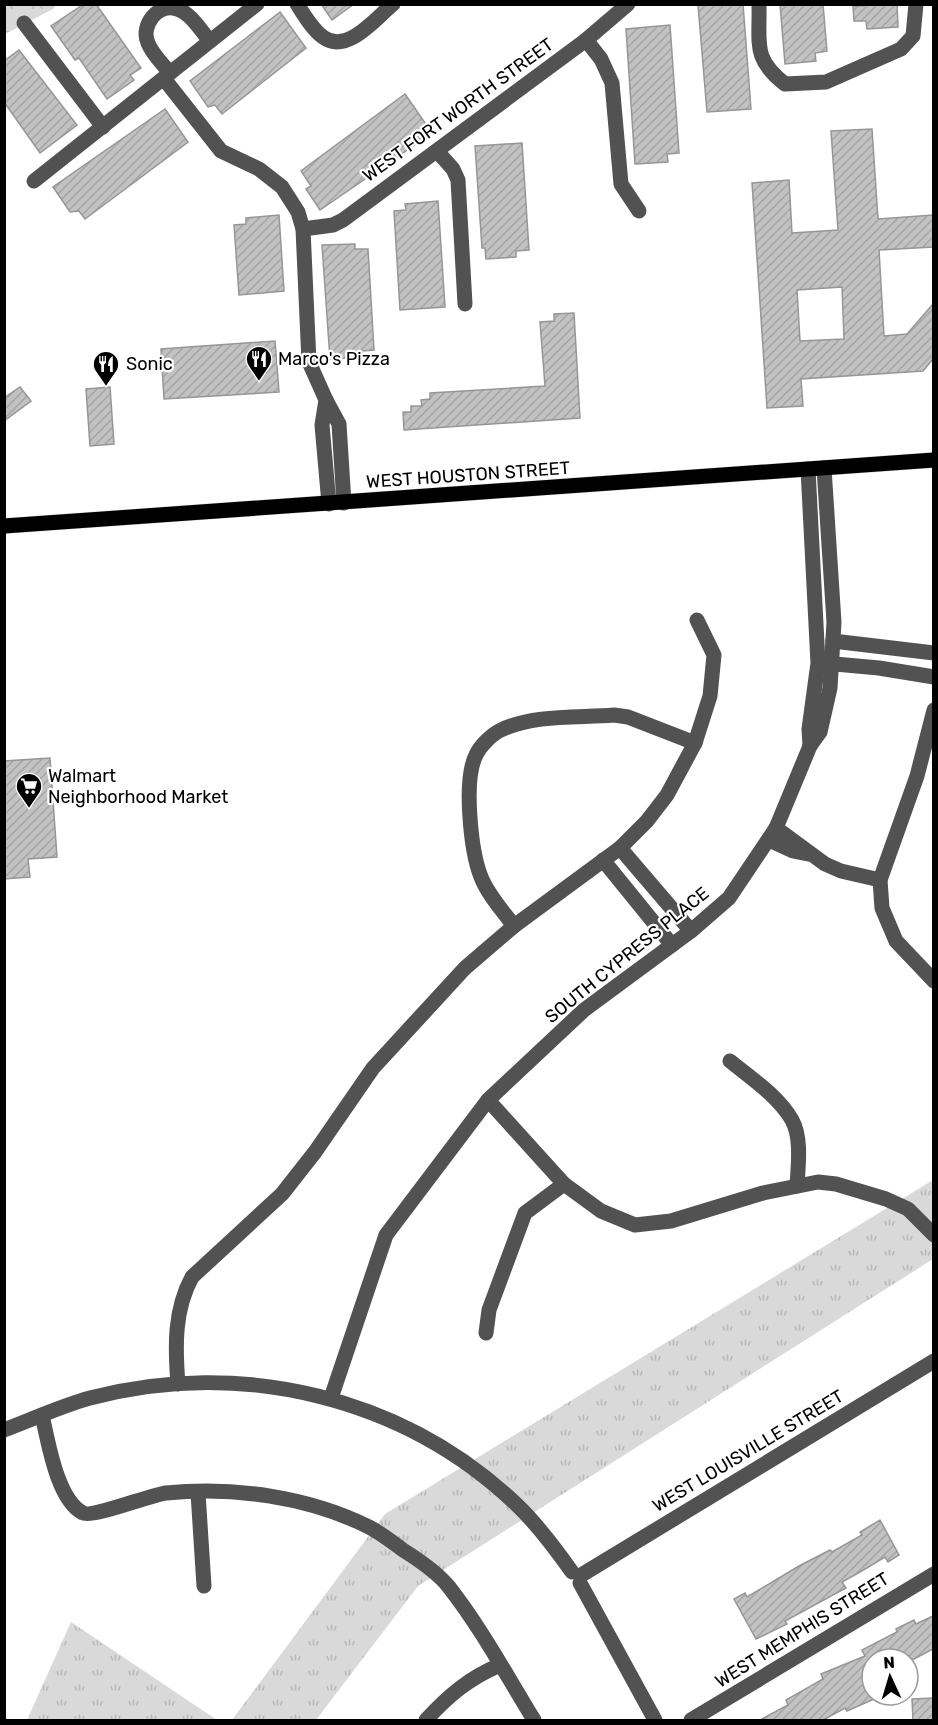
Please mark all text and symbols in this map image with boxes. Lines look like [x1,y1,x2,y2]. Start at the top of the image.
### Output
street label: WEST FORT WORTH STREET [358,33,558,187]
restaurant icon: Marco's Pizza [244,344,274,382]
place label: Marco's Pizza [278,348,390,370]
restaurant icon: Sonic [91,349,121,387]
place label: Sonic [126,353,173,375]
street label: WEST HOUSTON STREET [365,457,571,493]
place label: Walmart Neighborhood Market [48,765,228,808]
supermarket icon: Walmart Neighborhood Market [14,771,44,809]
street label: SOUTH CYPRESS PLACE [541,882,713,1028]
street label: WEST LOUISVILLE STREET [648,1385,848,1517]
street label: WEST MEMPHIS STREET [711,1567,893,1693]
north arrow [860,1647,920,1707]
text: N [883,1653,895,1672]

